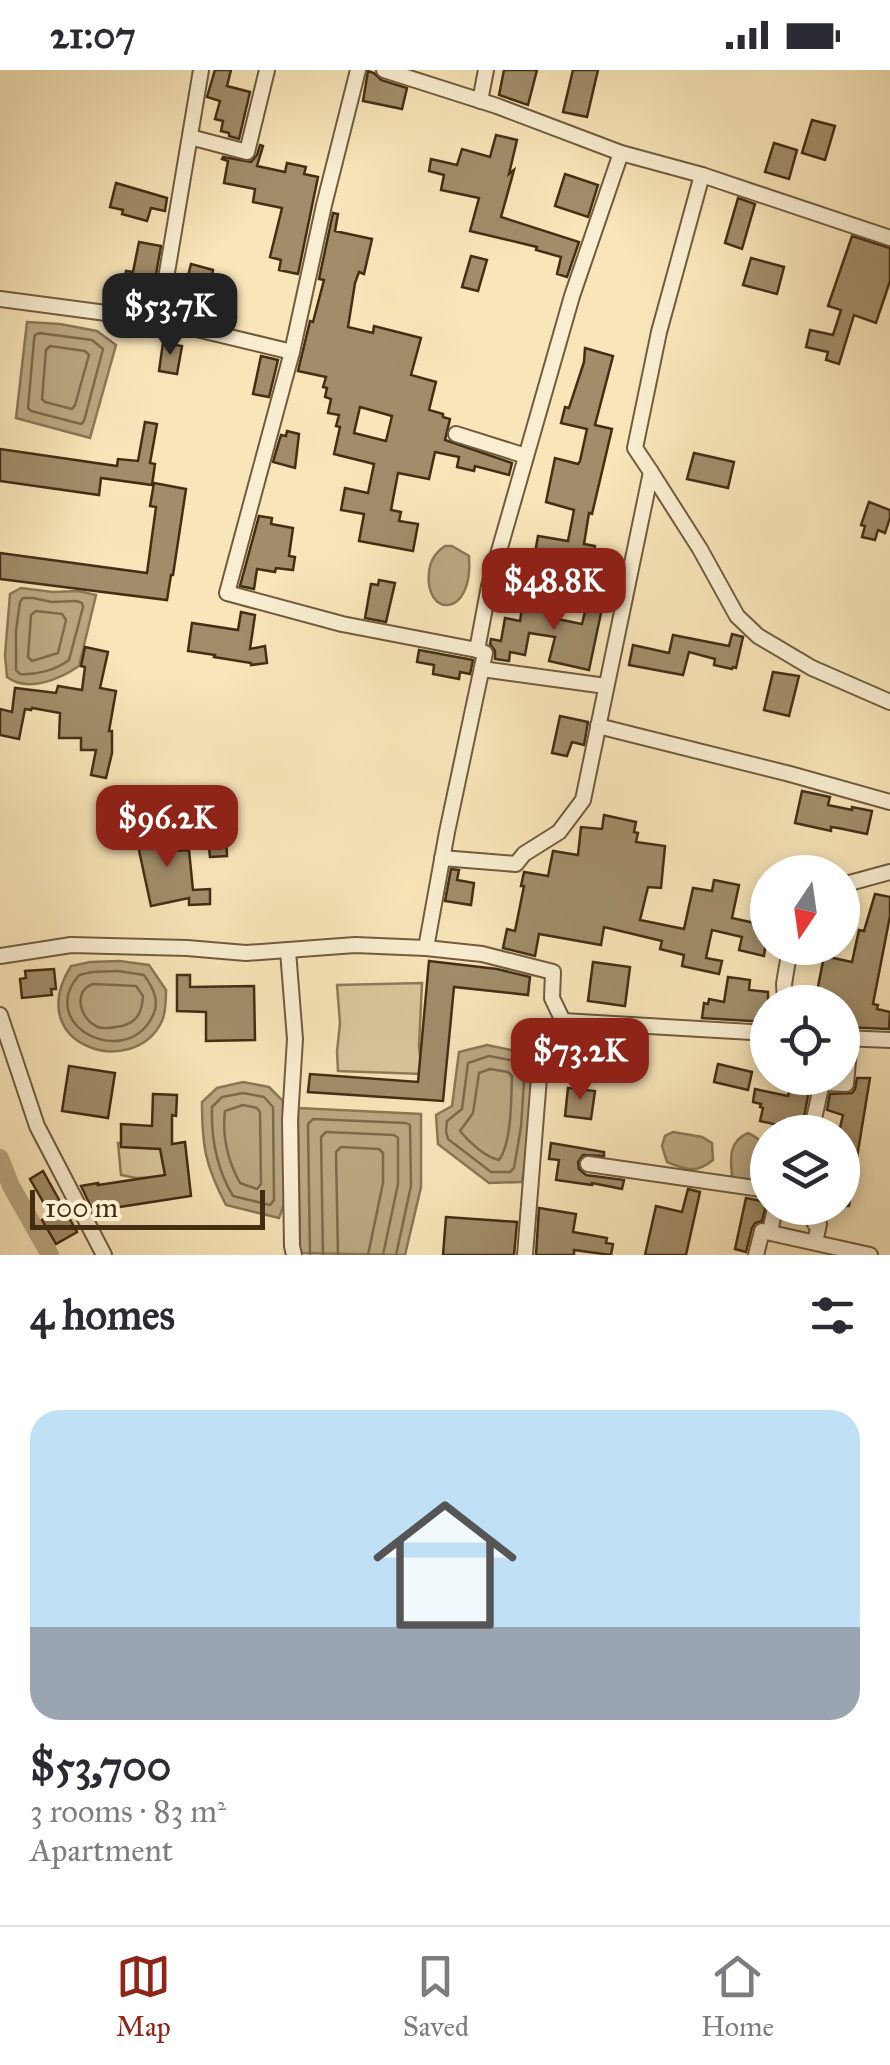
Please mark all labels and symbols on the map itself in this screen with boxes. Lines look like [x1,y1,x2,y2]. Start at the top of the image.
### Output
pin: $53.7K [89,273,251,358]
pin: $48.8K [473,548,635,633]
pin: $96.2K [86,785,248,870]
north arrow [750,855,860,965]
pin: $73.2K [499,1018,661,1103]
scale bar [30,1185,265,1230]

